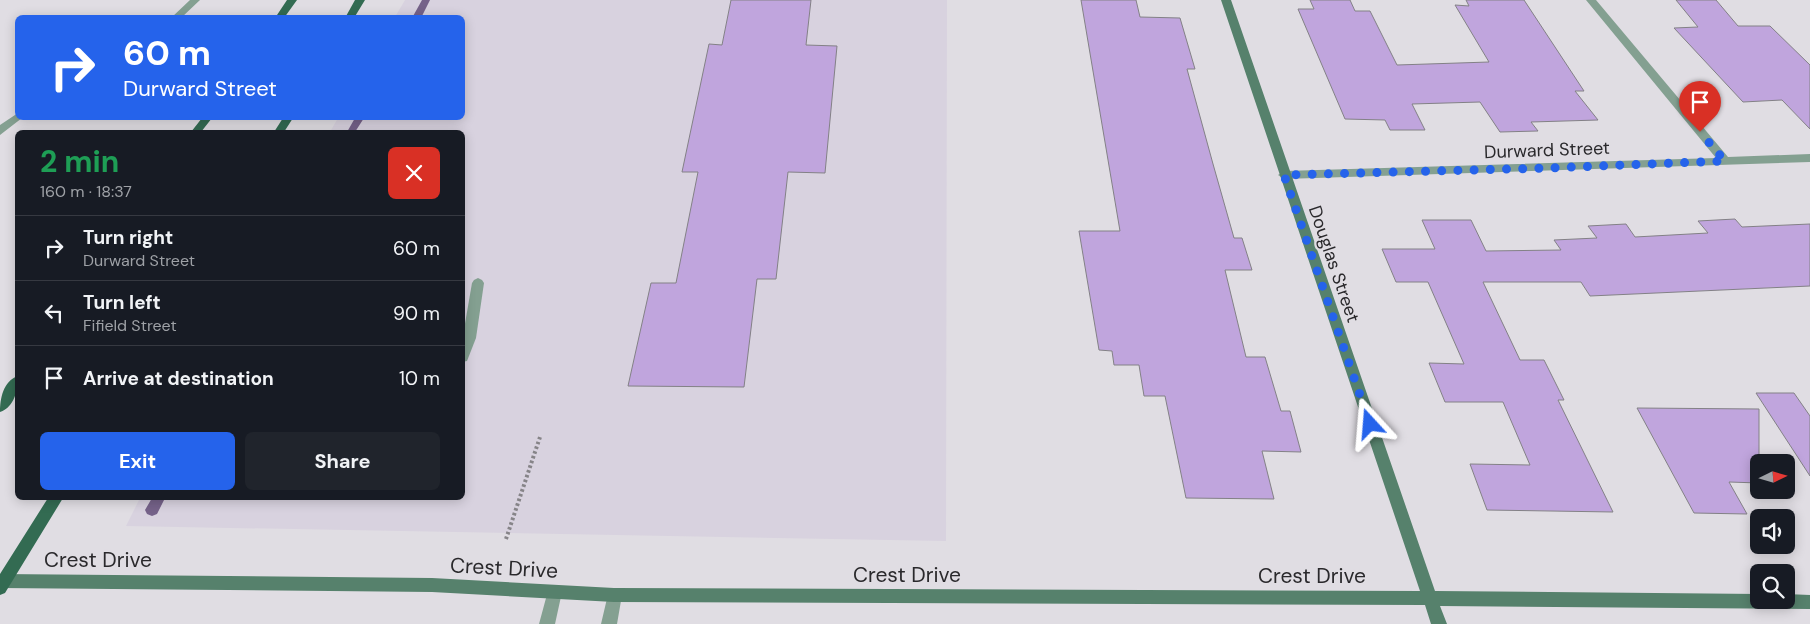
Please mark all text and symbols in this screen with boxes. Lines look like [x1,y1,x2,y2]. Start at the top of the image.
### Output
text: 60 m [123,30,211,76]
icon: right [40,35,105,100]
text: Durward Street [123,74,277,103]
pin [1679,81,1721,132]
icon: arrive [1686,88,1714,116]
street label: Durward Street [1484,136,1610,164]
text: 2 min [40,142,119,181]
button: close [388,147,440,199]
text: 160 m · 18:37 [40,181,132,202]
street label: Douglas Street [1303,202,1365,326]
text: Turn right [83,225,173,250]
icon: right [40,234,68,262]
text: 60 m [393,236,440,261]
text: Durward Street [83,250,195,271]
text: Turn left [83,290,161,315]
icon: left [40,299,68,327]
text: 90 m [393,301,440,326]
text: Fifield Street [83,315,177,336]
icon: arrive [40,364,68,392]
text: Arrive at destination [83,366,274,391]
text: 10 m [399,366,440,391]
position arrow [1343,397,1395,449]
button: Exit [40,432,235,490]
button: Share [245,432,440,490]
north arrow [1750,454,1795,499]
map controls [1750,454,1795,609]
button: sound [1750,509,1795,554]
street label: Crest Drive [44,546,152,574]
street label: Crest Drive [449,551,559,585]
street label: Crest Drive [853,561,961,589]
street label: Crest Drive [1258,562,1366,590]
button: search [1750,564,1795,609]

